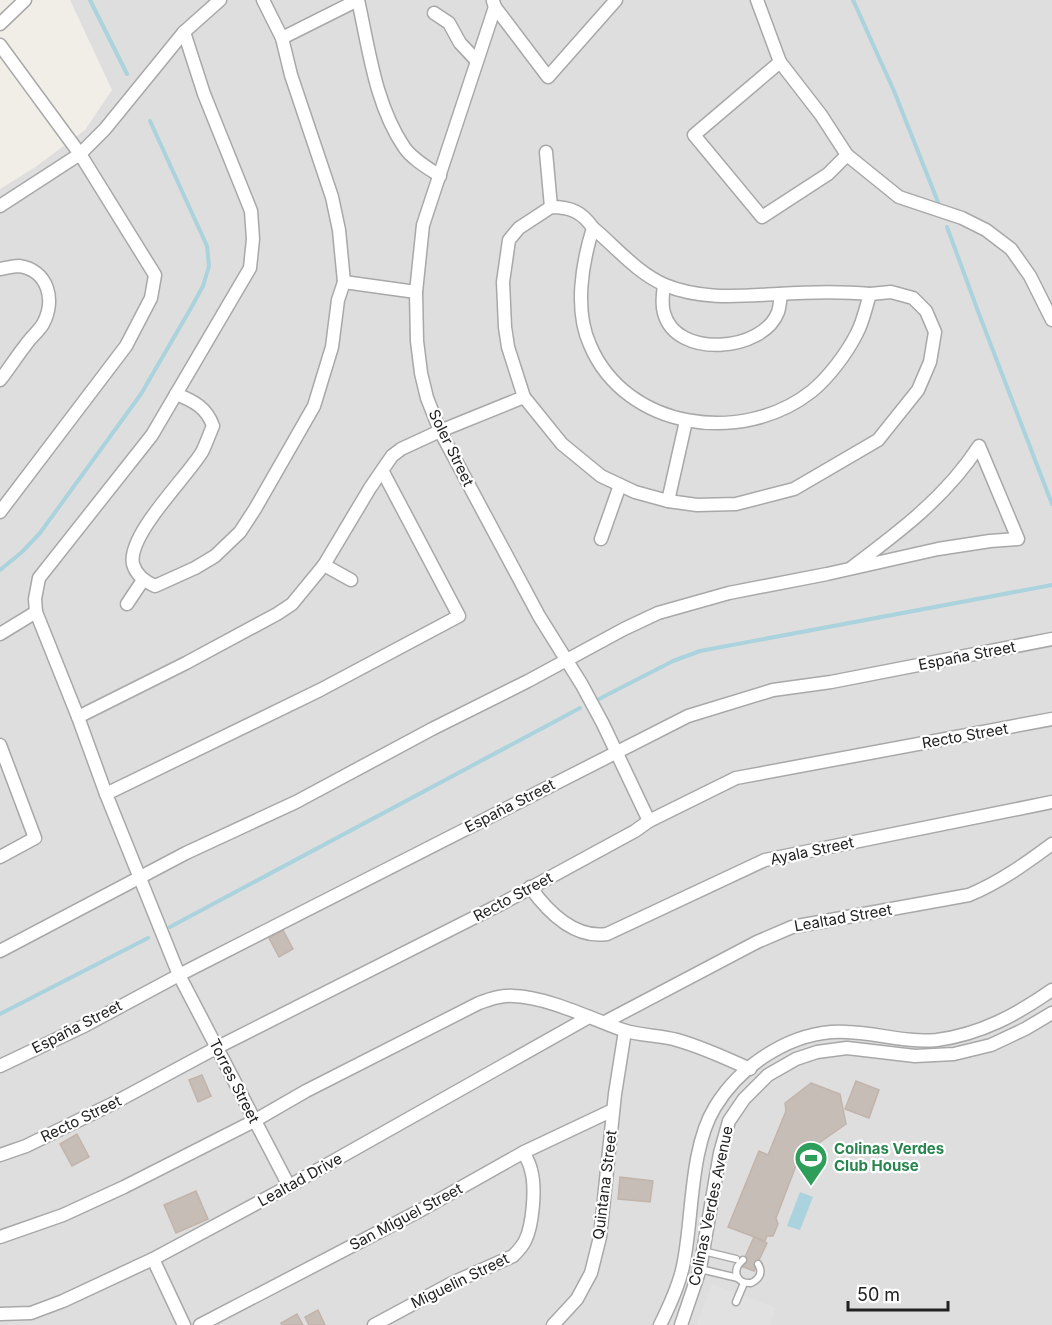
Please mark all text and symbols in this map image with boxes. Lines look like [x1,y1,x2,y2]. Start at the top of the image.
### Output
street label: Soler Street [425,406,478,489]
street label: España Street [917,637,1017,674]
street label: Recto Street [920,719,1010,752]
street label: España Street [462,775,558,836]
street label: Ayala Street [768,832,855,869]
street label: Recto Street [470,868,556,925]
street label: Lealtad Street [793,900,893,935]
street label: España Street [29,996,125,1057]
street label: Torres Street [205,1035,264,1126]
street label: Recto Street [37,1091,124,1146]
street label: Colinas Verdes Avenue [684,1124,737,1288]
street label: Quintana Street [588,1129,621,1241]
place label: Colinas Verdes Club House [834,1139,944,1175]
sports icon: Colinas Verdes Club House [793,1140,829,1187]
street label: Lealtad Drive [254,1149,345,1211]
street label: San Miguel Street [346,1179,466,1254]
street label: Miguelin Street [408,1249,512,1312]
scale bar [848,1274,948,1312]
text: 50 m [857,1284,900,1305]

